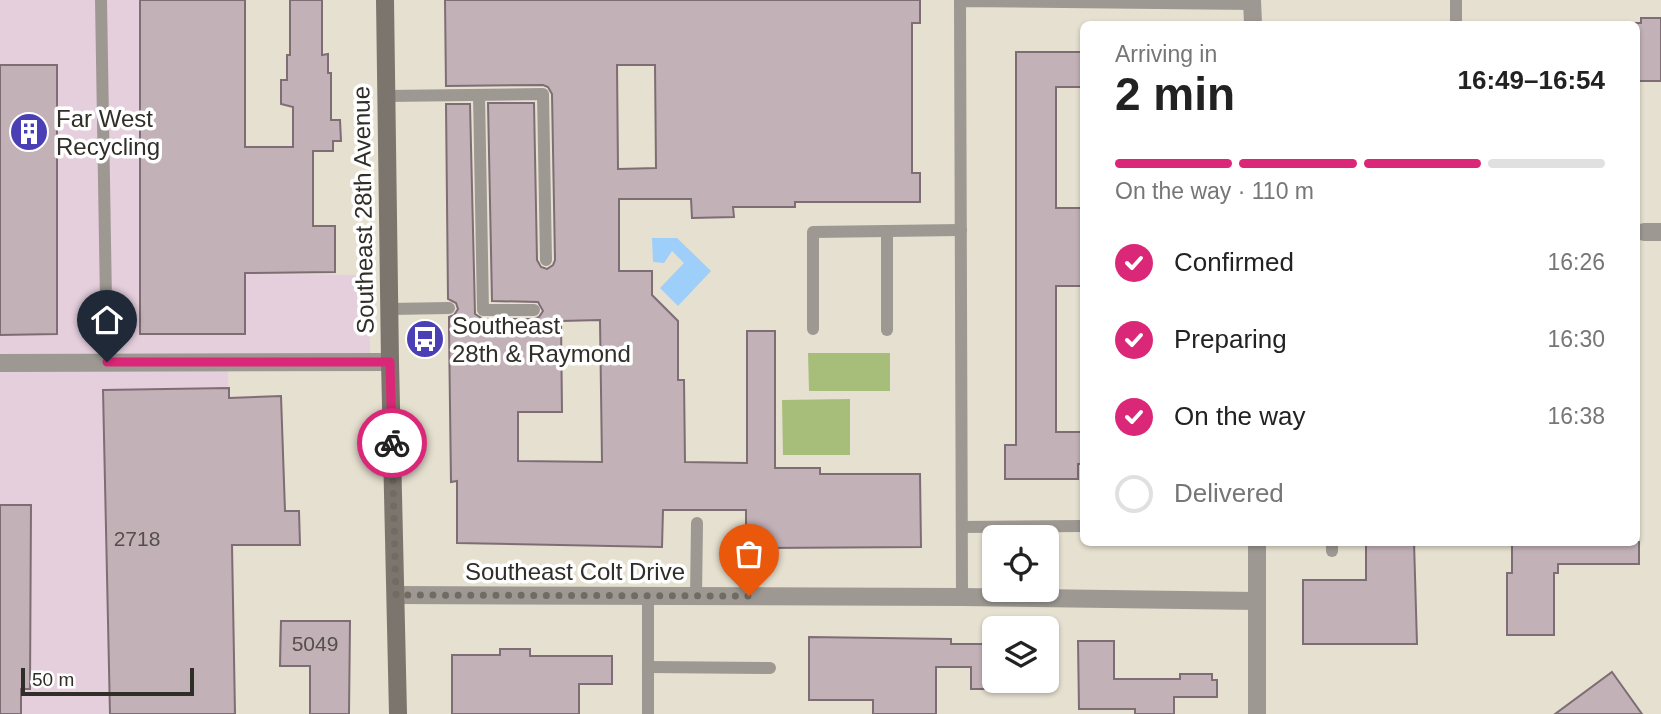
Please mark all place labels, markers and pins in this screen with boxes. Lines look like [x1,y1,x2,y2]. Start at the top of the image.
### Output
place label: Far West Recycling [56,105,160,160]
building icon: Far West Recycling [8,111,50,153]
pin [77,290,137,362]
place label: Southeast 28th & Raymond [452,312,631,367]
bus stop icon: Southeast 28th & Raymond [404,318,446,360]
pin [719,524,779,596]

